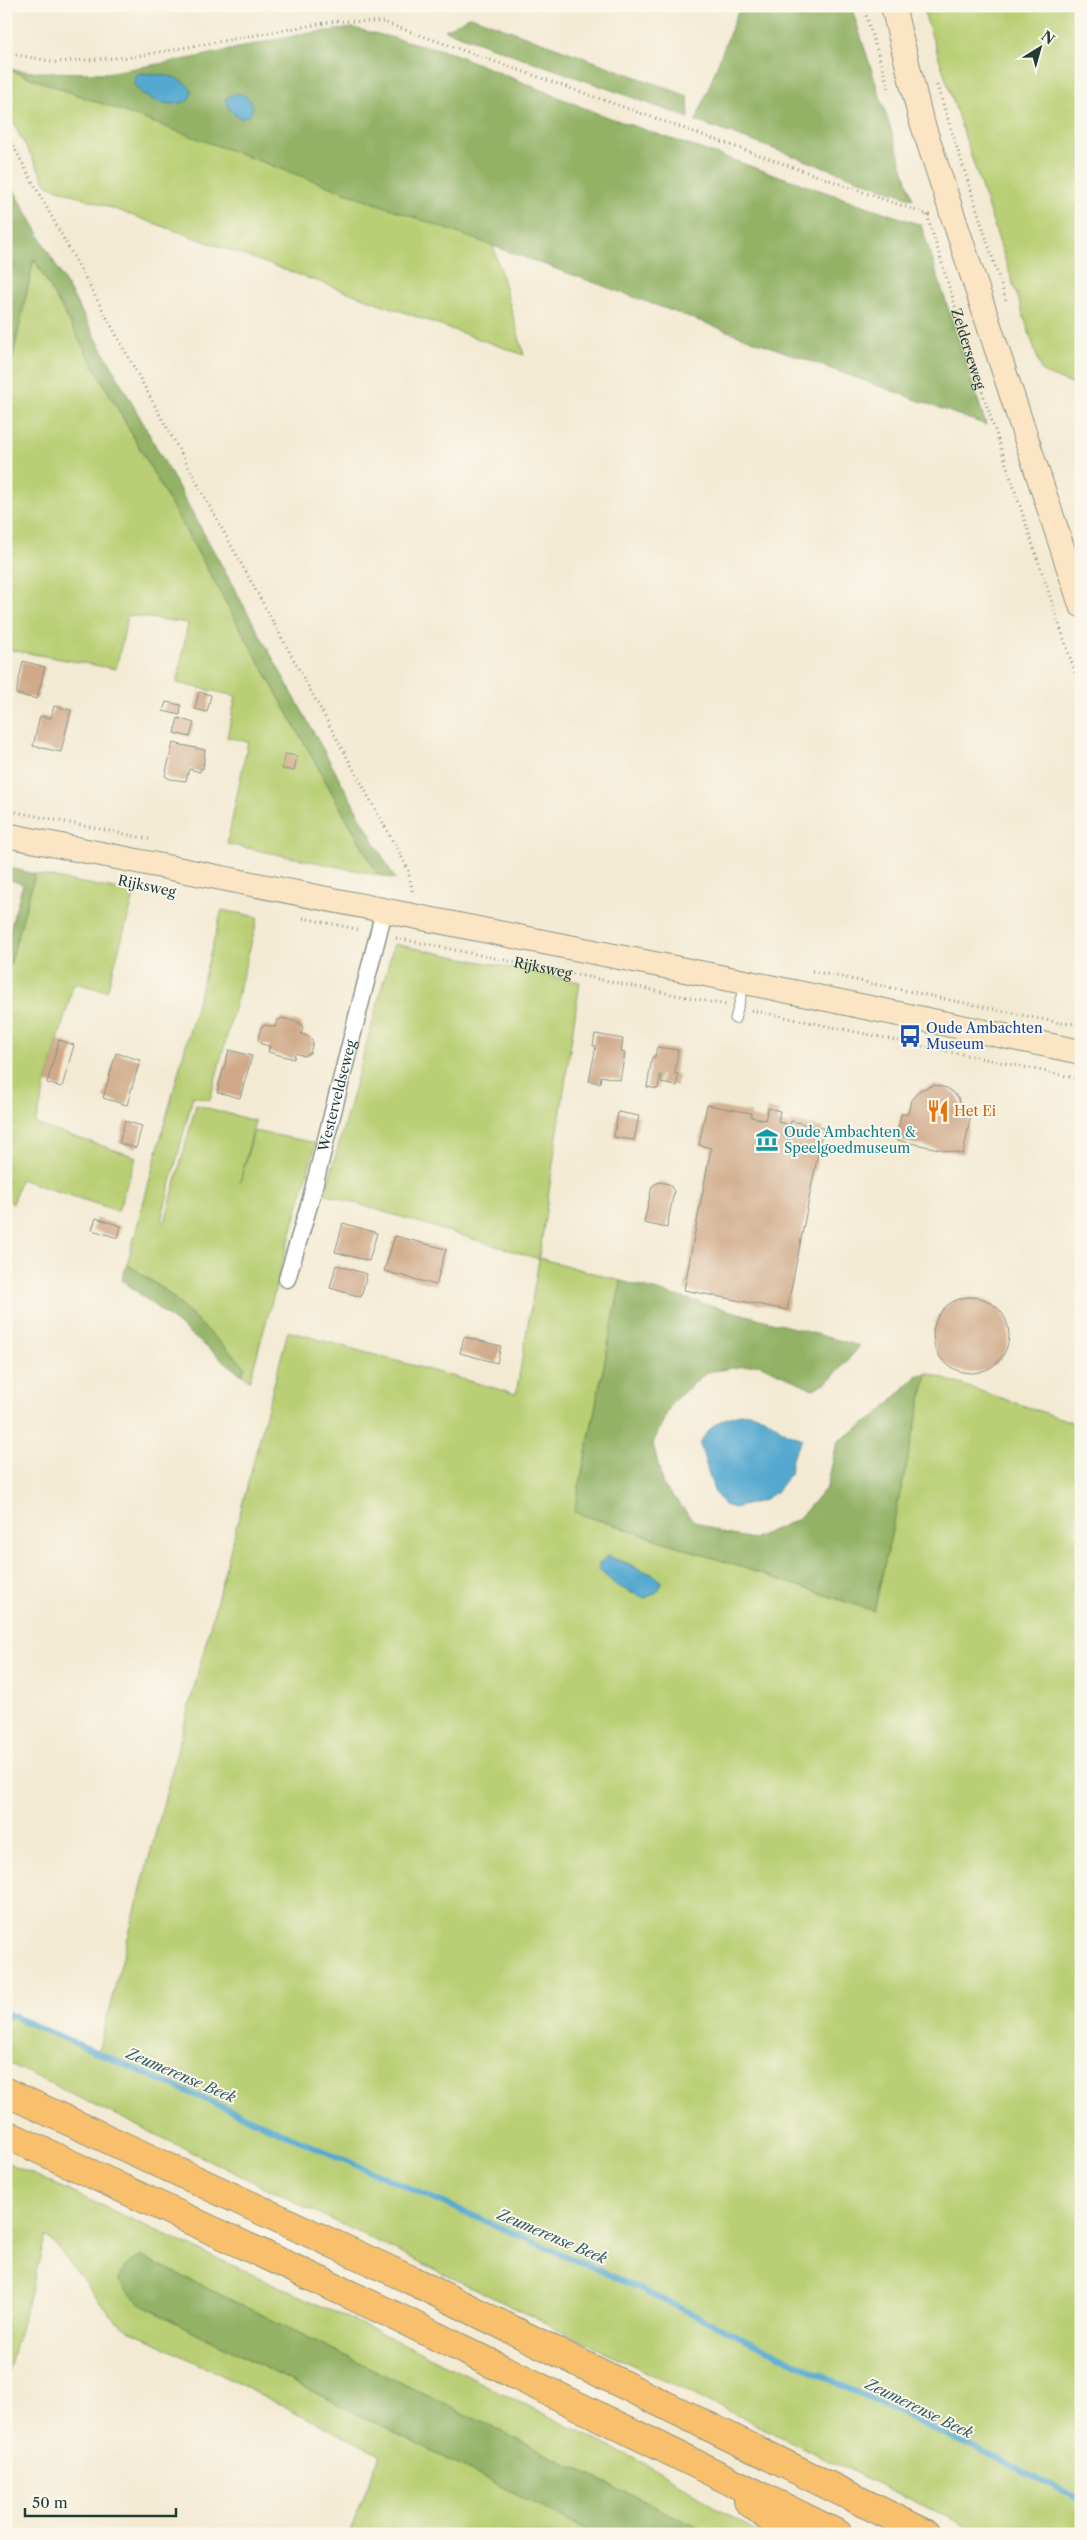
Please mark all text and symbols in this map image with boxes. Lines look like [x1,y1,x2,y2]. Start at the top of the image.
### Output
north arrow [1014,22,1064,72]
text: N [1038,27,1058,48]
street label: Zelderseweg [947,306,990,392]
street label: Rijksweg [116,871,178,901]
street label: Rijksweg [512,953,574,983]
place label: Oude Ambachten Museum [926,1019,1043,1053]
bus stop icon: Oude Ambachten Museum [897,1023,923,1049]
street label: Westerveldseweg [314,1037,360,1154]
restaurant icon: Het Ei [925,1098,951,1124]
place label: Het Ei [954,1102,996,1120]
place label: Oude Ambachten & Speelgoedmuseum [784,1123,916,1157]
museum icon: Oude Ambachten & Speelgoedmuseum [754,1127,780,1153]
water label: Zeumerense Beek [122,2043,239,2107]
water label: Zeumerense Beek [493,2204,610,2268]
water label: Zeumerense Beek [861,2373,976,2442]
scale bar [25,2485,176,2517]
text: 50 m [32,2493,68,2512]

